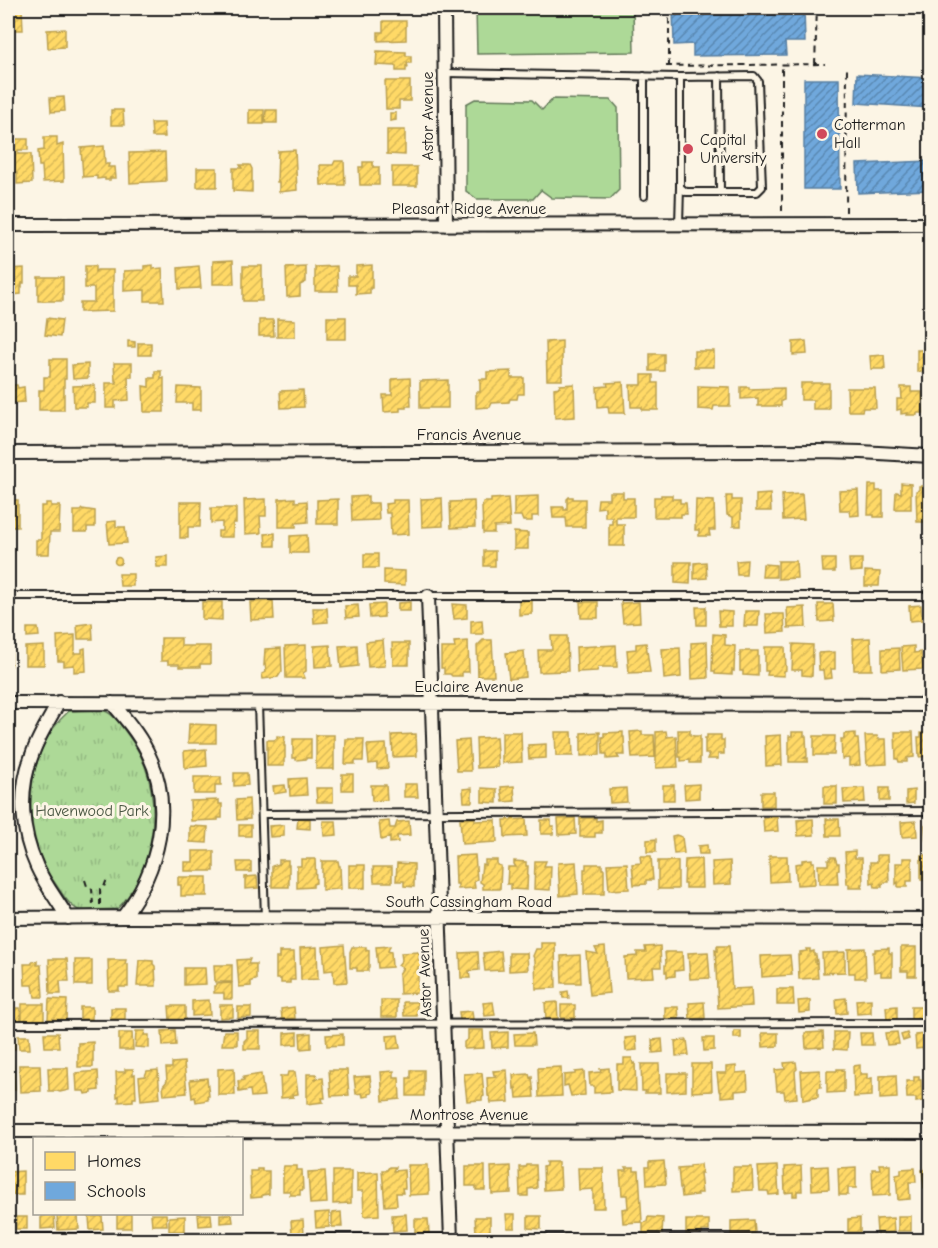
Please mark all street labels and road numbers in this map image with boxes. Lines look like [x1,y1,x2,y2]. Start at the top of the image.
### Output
street label: Astor Avenue [419,72,437,160]
street label: Pleasant Ridge Avenue [392,200,546,218]
street label: Francis Avenue [417,426,521,444]
street label: Euclaire Avenue [414,678,524,696]
street label: South Cassingham Road [386,893,552,911]
street label: Astor Avenue [414,928,436,1018]
street label: Montrose Avenue [410,1106,528,1124]

